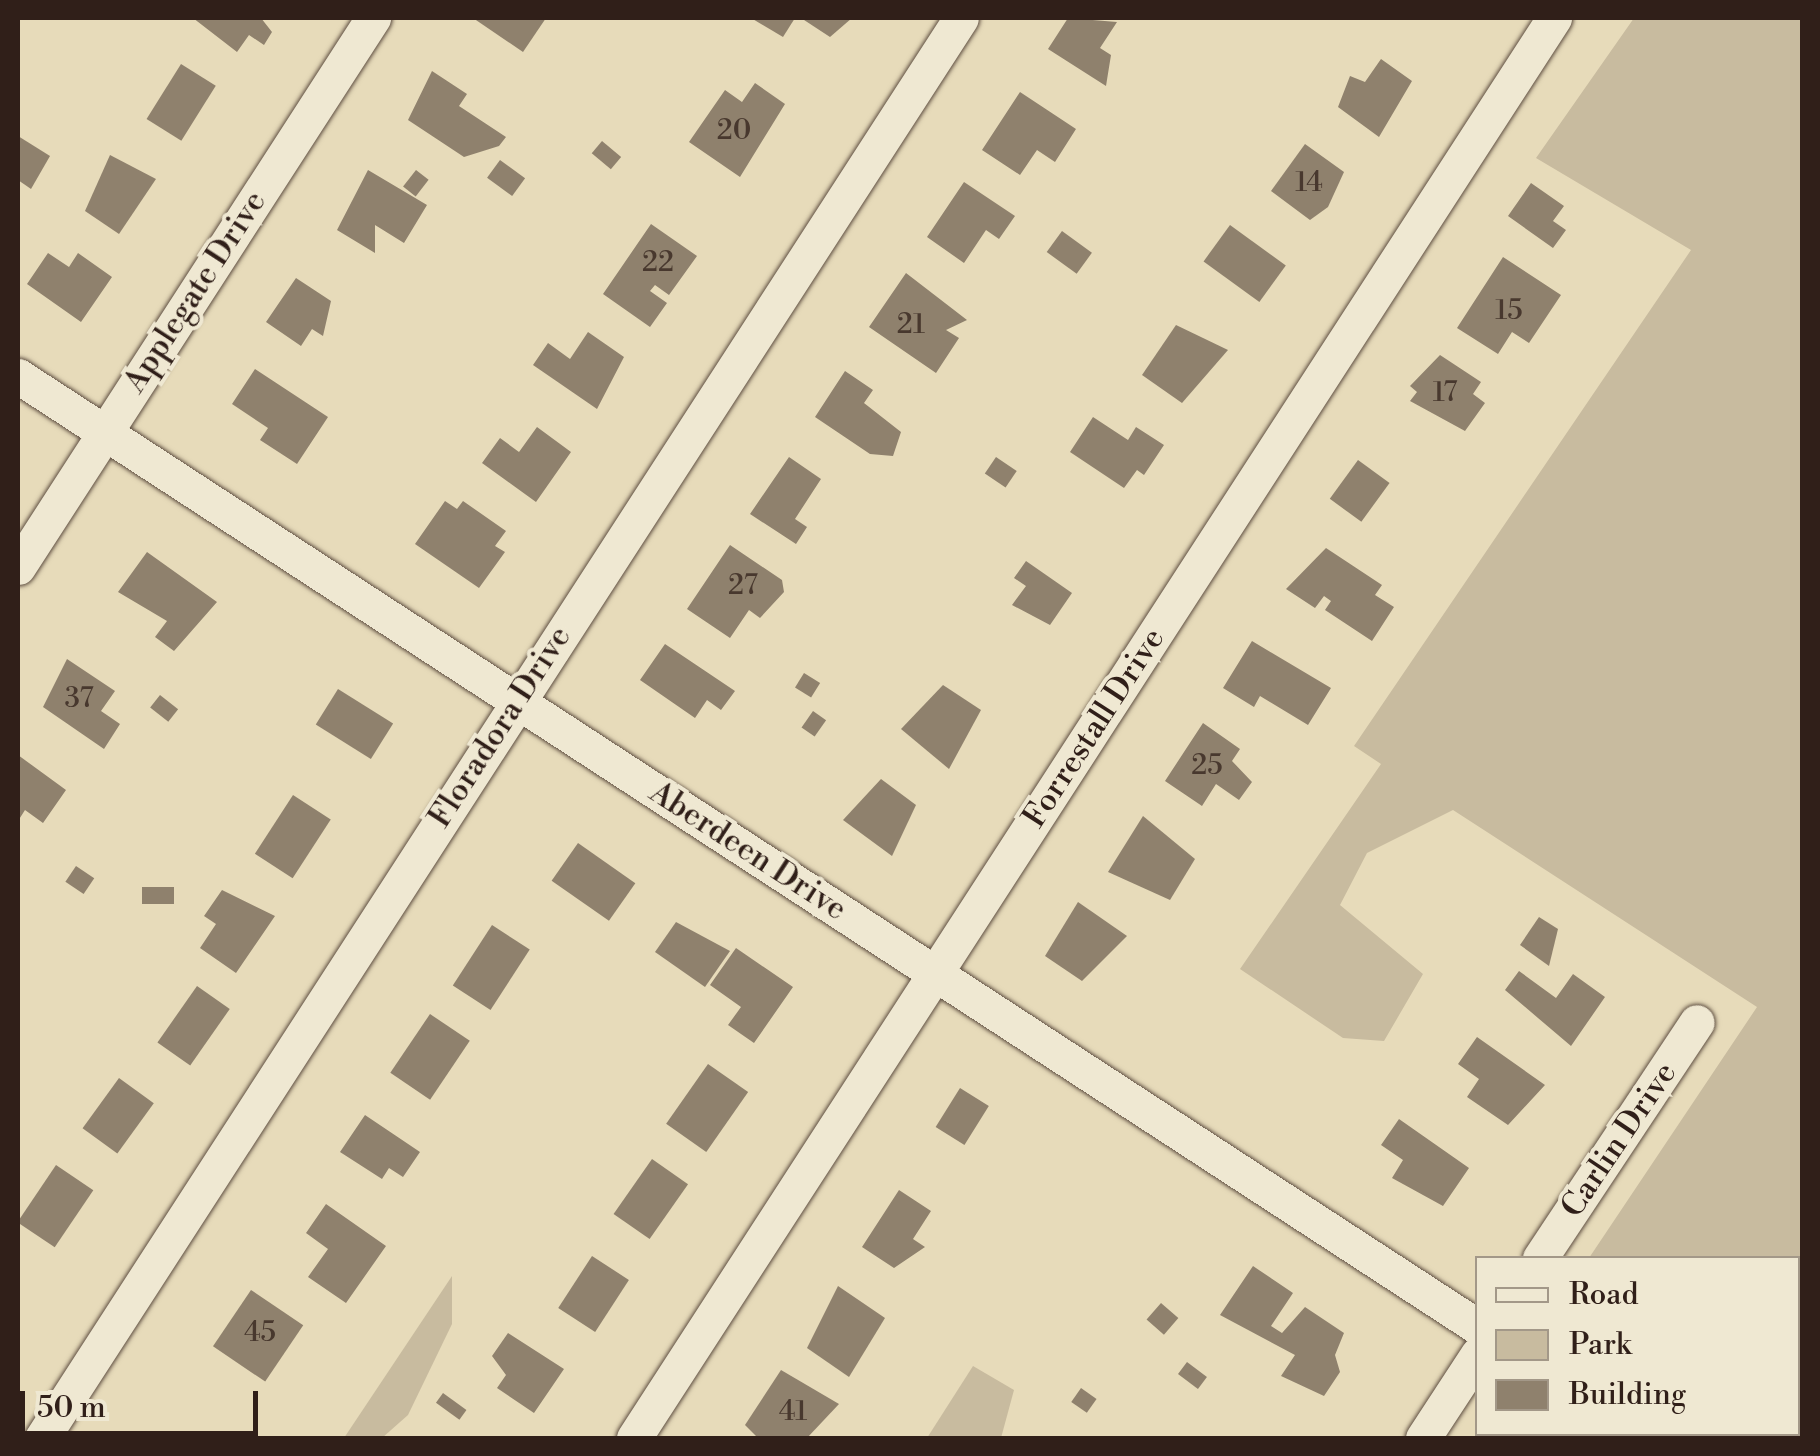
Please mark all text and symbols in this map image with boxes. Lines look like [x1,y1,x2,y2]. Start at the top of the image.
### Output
house number: 20 [717,114,751,148]
house number: 14 [1295,166,1323,200]
street label: Applegate Drive [116,184,274,400]
house number: 22 [642,246,674,280]
house number: 15 [1495,294,1523,328]
house number: 21 [897,308,925,342]
house number: 17 [1433,376,1457,410]
house number: 27 [728,569,758,603]
street label: Floradora Drive [421,619,579,835]
street label: Forrestall Drive [1015,621,1173,835]
house number: 37 [64,682,94,716]
house number: 25 [1191,749,1223,783]
street label: Aberdeen Drive [642,773,854,929]
street label: Carlin Drive [1553,1055,1685,1225]
legend [1475,1256,1800,1436]
text: Road [1569,1276,1639,1314]
house number: 45 [244,1316,276,1350]
text: Park [1569,1326,1631,1364]
scale bar [25,1371,262,1433]
text: Building [1569,1376,1686,1414]
text: 50 m [37,1389,106,1427]
house number: 41 [779,1395,807,1429]

